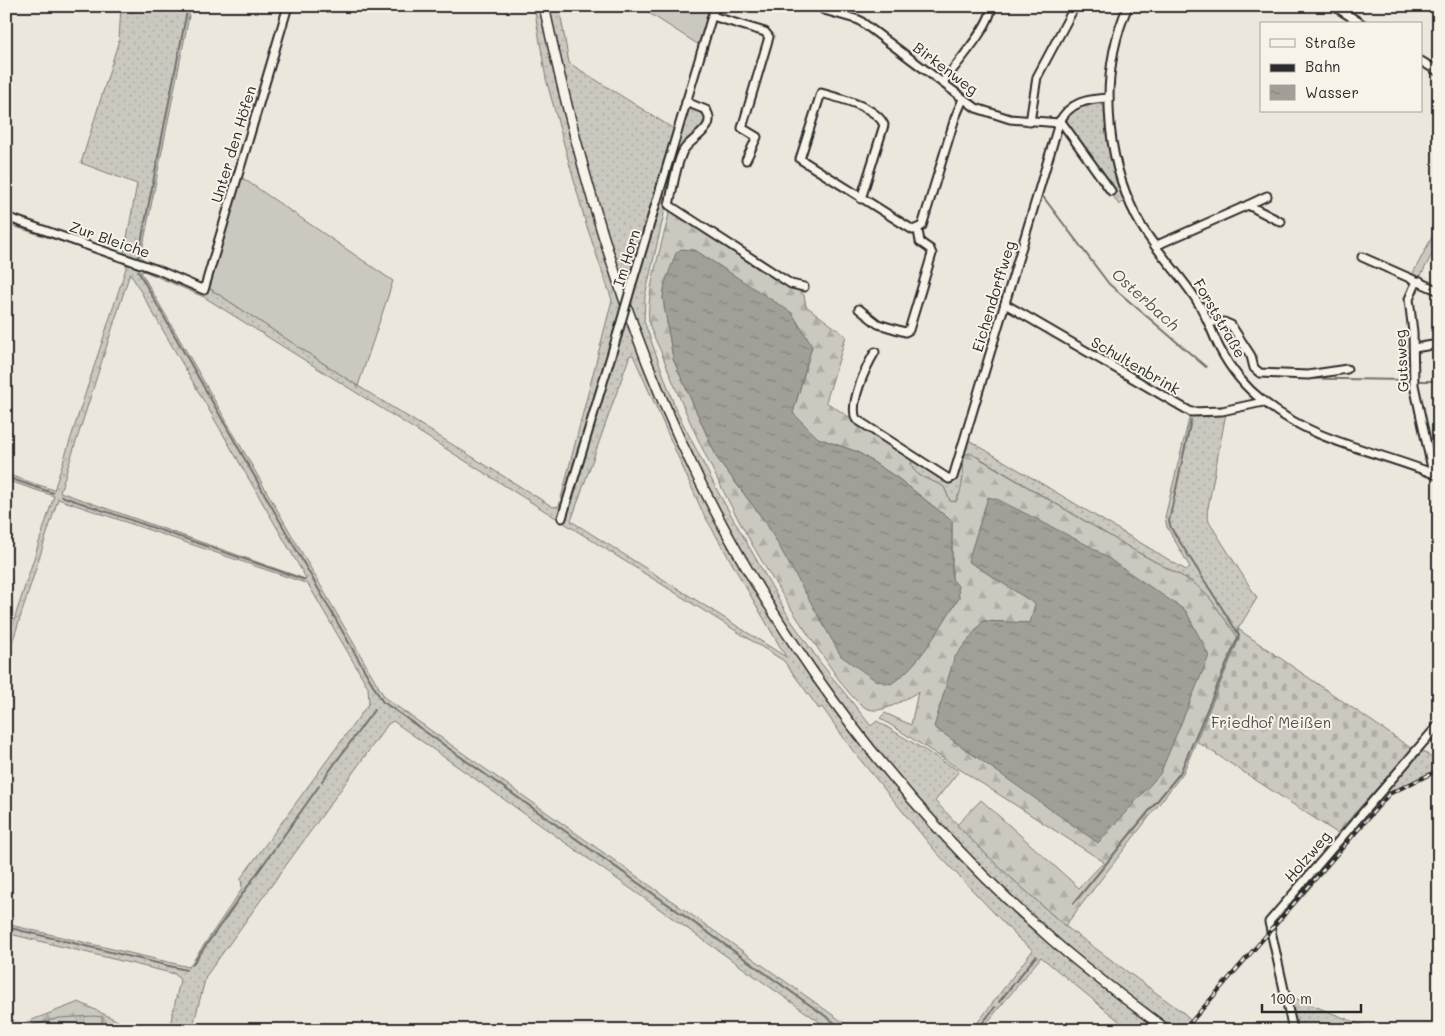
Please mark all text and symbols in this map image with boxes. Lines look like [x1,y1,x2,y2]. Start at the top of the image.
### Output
legend [1260,22,1422,112]
text: Straße [1305,32,1356,52]
street label: Birkenweg [909,37,983,99]
text: Bahn [1305,56,1340,76]
text: Wasser [1305,82,1359,102]
street label: Unter den Höfen [206,83,260,205]
street label: Zur Bleiche [67,216,153,262]
street label: Im Horn [608,227,644,289]
street label: Eichendorffweg [967,238,1020,354]
water label: Osterbach [1108,263,1184,335]
street label: Forststraße [1189,275,1251,361]
street label: Gutsweg [1389,329,1413,393]
street label: Schultenbrink [1088,331,1184,399]
park label: Friedhof Meißen [1211,712,1331,732]
street label: Holzweg [1279,826,1335,886]
scale bar [1262,981,1361,1013]
text: 100 m [1270,988,1312,1008]

